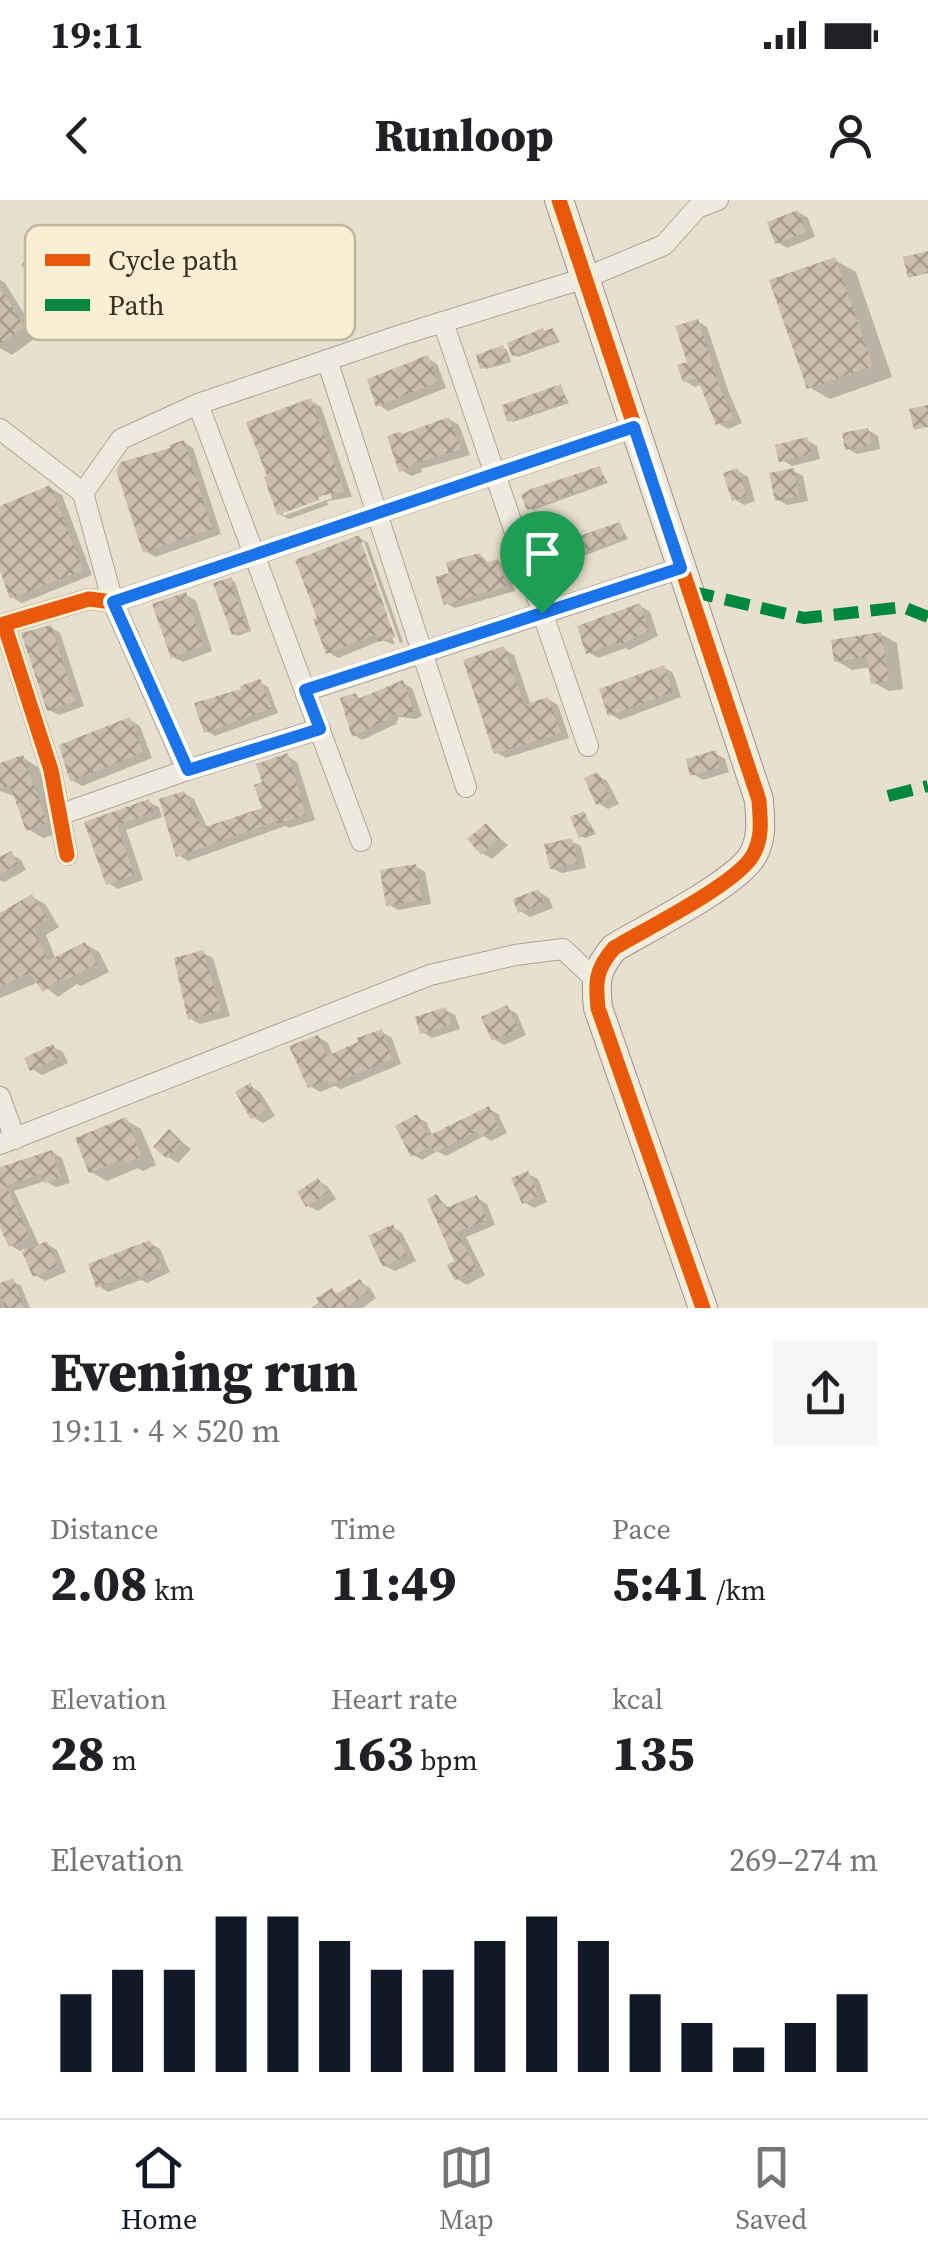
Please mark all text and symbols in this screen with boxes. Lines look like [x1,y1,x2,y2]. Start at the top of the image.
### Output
text: 19:11 [50,9,144,61]
text: Runloop [375,104,553,166]
icon: back [50,108,105,163]
icon: person [823,108,878,163]
legend [25,225,355,340]
text: Cycle path [108,241,238,279]
text: Path [108,286,165,324]
pin [500,511,585,614]
icon: arrive [515,526,570,581]
text: Evening run [50,1334,358,1409]
button: share [773,1341,878,1446]
text: 19:11 · 4 × 520 m [50,1409,280,1453]
text: Distance [50,1510,159,1548]
text: Time [331,1510,396,1548]
text: Pace [612,1510,671,1548]
text: 2.08 [50,1548,148,1617]
text: 11:49 [331,1548,456,1617]
text: 5:41 [612,1548,710,1617]
text: km [148,1571,195,1609]
text: /km [710,1571,766,1609]
text: Elevation [50,1680,167,1718]
text: Heart rate [331,1680,458,1718]
text: kcal [612,1680,663,1718]
text: 28 [50,1718,105,1787]
text: 163 [331,1718,414,1787]
text: 135 [612,1718,695,1787]
text: m [105,1741,137,1779]
text: bpm [414,1741,478,1779]
text: Elevation [50,1838,184,1882]
text: 269–274 m [729,1838,878,1882]
tab: Home [121,2140,197,2238]
tab: Map [439,2140,494,2238]
tab: Saved [735,2140,807,2238]

